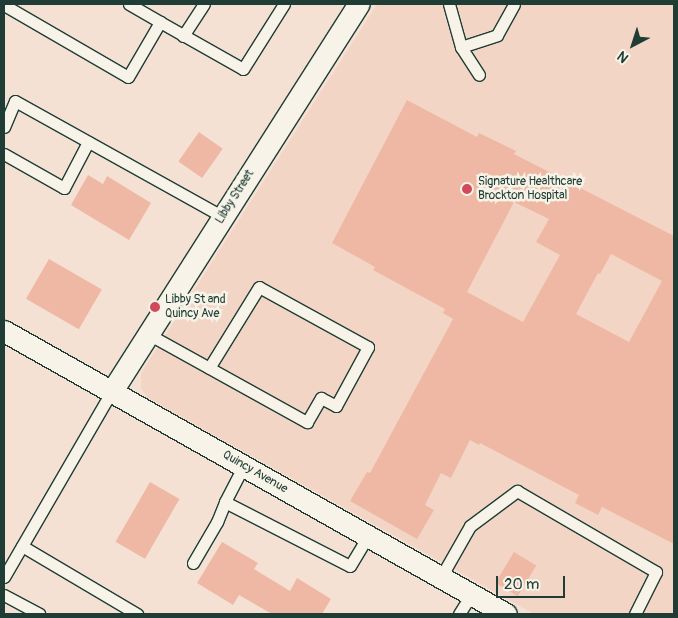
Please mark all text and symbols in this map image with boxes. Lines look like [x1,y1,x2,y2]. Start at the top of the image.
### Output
north arrow [608,20,658,70]
text: N [614,47,632,66]
street label: Libby Street [213,167,257,227]
place label: Signature Healthcare Brockton Hospital [478,175,582,203]
marker: Signature Healthcare Brockton Hospital [460,182,474,196]
place label: Libby St and Quincy Ave [165,293,226,321]
marker: Libby St and Quincy Ave [149,301,161,313]
street label: Quincy Avenue [220,448,290,496]
scale bar [498,566,567,598]
text: 20 m [504,575,539,594]

